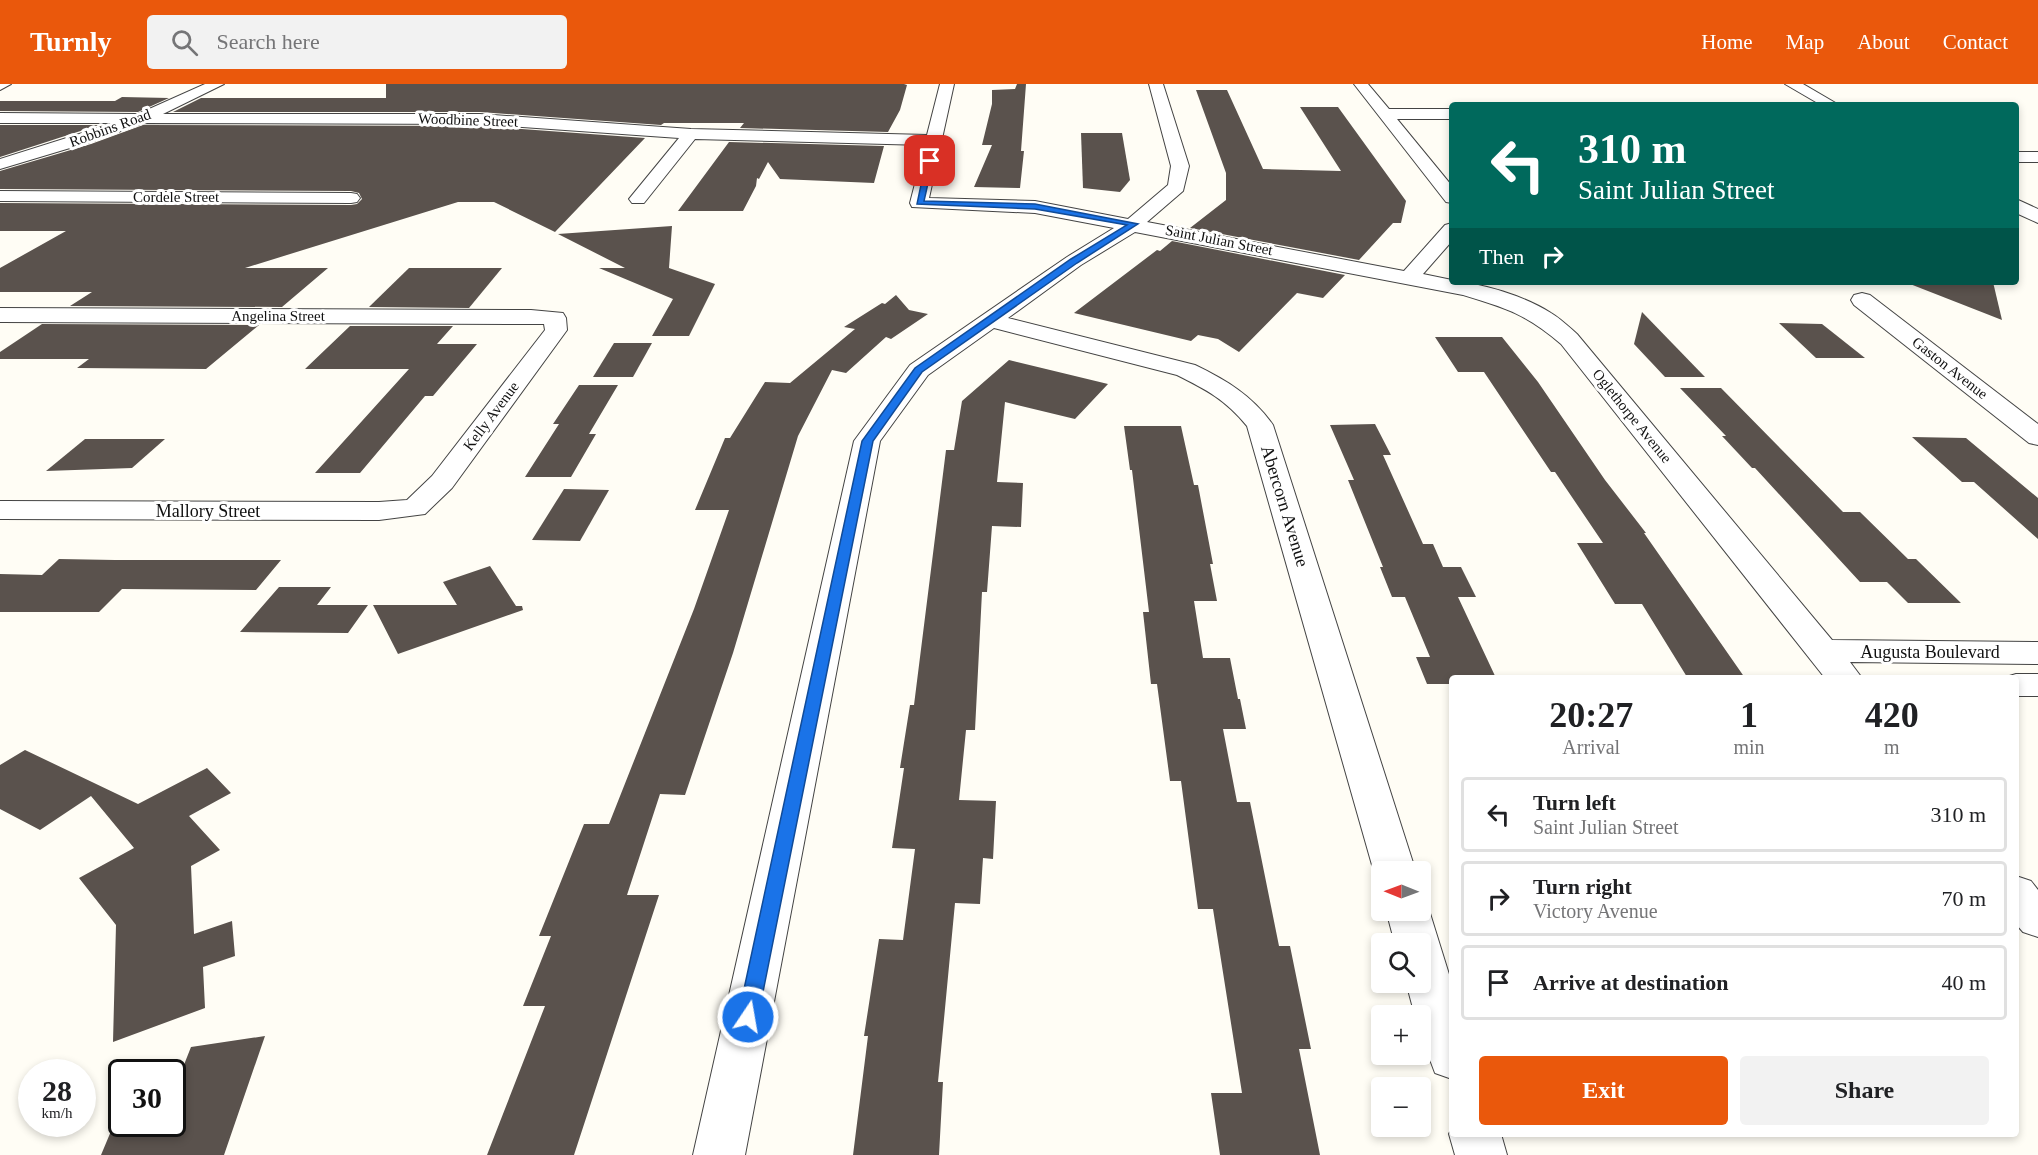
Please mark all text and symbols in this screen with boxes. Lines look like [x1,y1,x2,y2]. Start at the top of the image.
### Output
search box [147,15,567,69]
text: Turnly [30,26,111,57]
icon: search [168,26,201,59]
text: Search here [216,29,320,54]
text: Home [1701,30,1753,54]
text: Map [1786,30,1824,54]
text: About [1857,30,1910,54]
text: Contact [1943,30,2008,54]
street label: Robbins Road [67,106,153,150]
street label: Woodbine Street [418,110,519,130]
icon: left [1479,126,1557,204]
text: 310 m [1578,126,1687,172]
pin [904,135,955,186]
icon: arrive [913,144,946,177]
text: Saint Julian Street [1578,175,1774,205]
street label: Cordele Street [133,189,220,205]
street label: Saint Julian Street [1164,222,1275,258]
icon: right [1536,240,1569,273]
text: Then [1479,244,1524,269]
street label: Angelina Street [231,308,326,324]
street label: Gaston Avenue [1909,334,1991,403]
street label: Oglethorpe Avenue [1589,366,1675,466]
street label: Kelly Avenue [460,378,522,453]
street label: Abercorn Avenue [1257,443,1313,569]
street label: Mallory Street [156,501,260,521]
street label: Augusta Boulevard [1860,642,2000,662]
text: 20:27 [1549,695,1633,735]
text: 1 [1740,695,1758,735]
text: 420 [1865,695,1919,735]
text: Arrival [1562,736,1620,758]
text: min [1733,736,1765,758]
text: m [1884,736,1900,758]
text: Turn left [1533,790,1616,815]
icon: left [1482,798,1515,831]
text: 310 m [1930,802,1986,827]
text: Saint Julian Street [1533,816,1679,838]
north arrow [1371,861,1431,921]
map controls [1371,861,1431,1137]
text: Turn right [1533,874,1632,899]
icon: right [1482,882,1515,915]
text: 70 m [1941,886,1986,911]
text: Victory Avenue [1533,900,1658,922]
button: search [1371,933,1431,993]
icon: arrive [1482,966,1515,999]
text: Arrive at destination [1533,970,1729,995]
text: 40 m [1941,970,1986,995]
position arrow [716,985,780,1049]
button: + [1371,1005,1431,1065]
button: Exit [1479,1056,1728,1125]
button: Share [1740,1056,1989,1125]
speed limit sign: 30 [108,1059,186,1137]
text: 28 [42,1074,72,1107]
button: − [1371,1077,1431,1137]
text: km/h [42,1105,72,1121]

